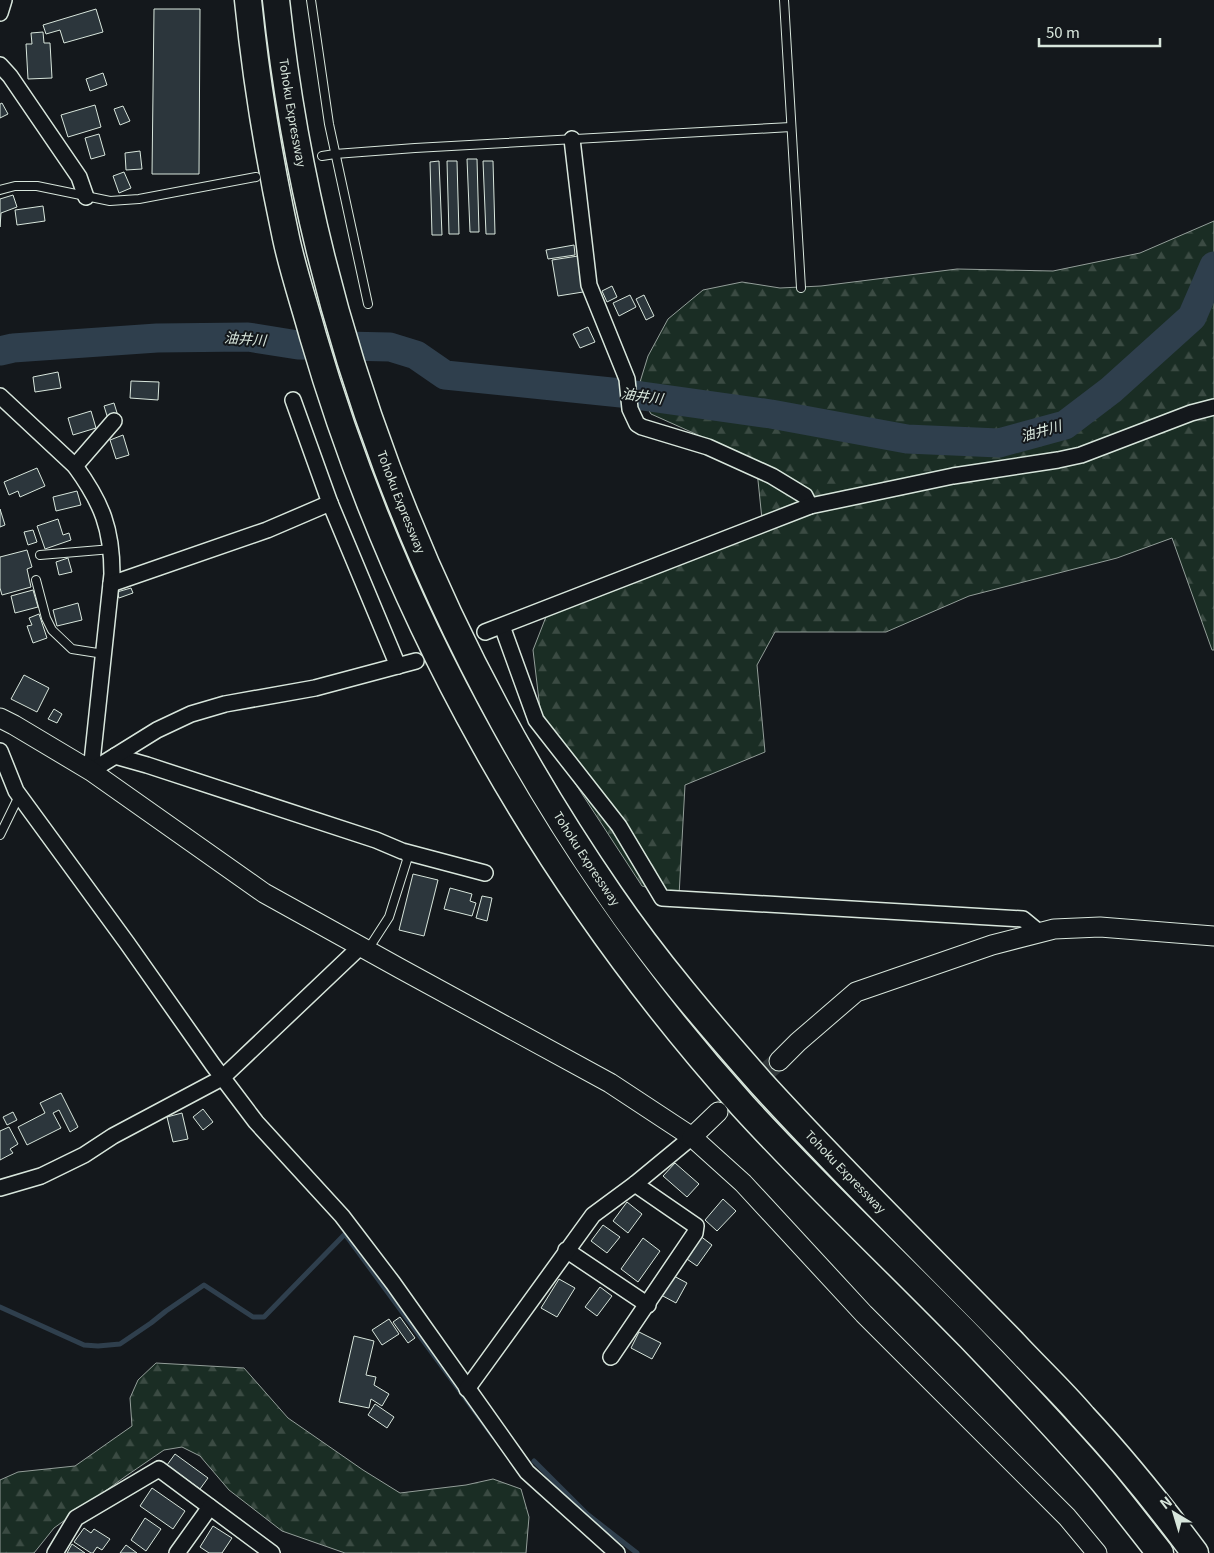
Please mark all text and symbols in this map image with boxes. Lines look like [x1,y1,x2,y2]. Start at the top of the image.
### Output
scale bar [1039,15,1160,47]
text: 50 m [1046,21,1080,42]
street label: Tohoku Expressway [276,57,311,169]
water label: 油井川 [223,327,269,350]
water label: 油井川 [620,382,666,408]
water label: 油井川 [1018,414,1066,445]
street label: Tohoku Expressway [374,448,431,556]
street label: Tohoku Expressway [551,808,625,909]
street label: Tohoku Expressway [802,1126,891,1217]
north arrow [1149,1488,1199,1538]
text: N [1155,1491,1176,1513]

